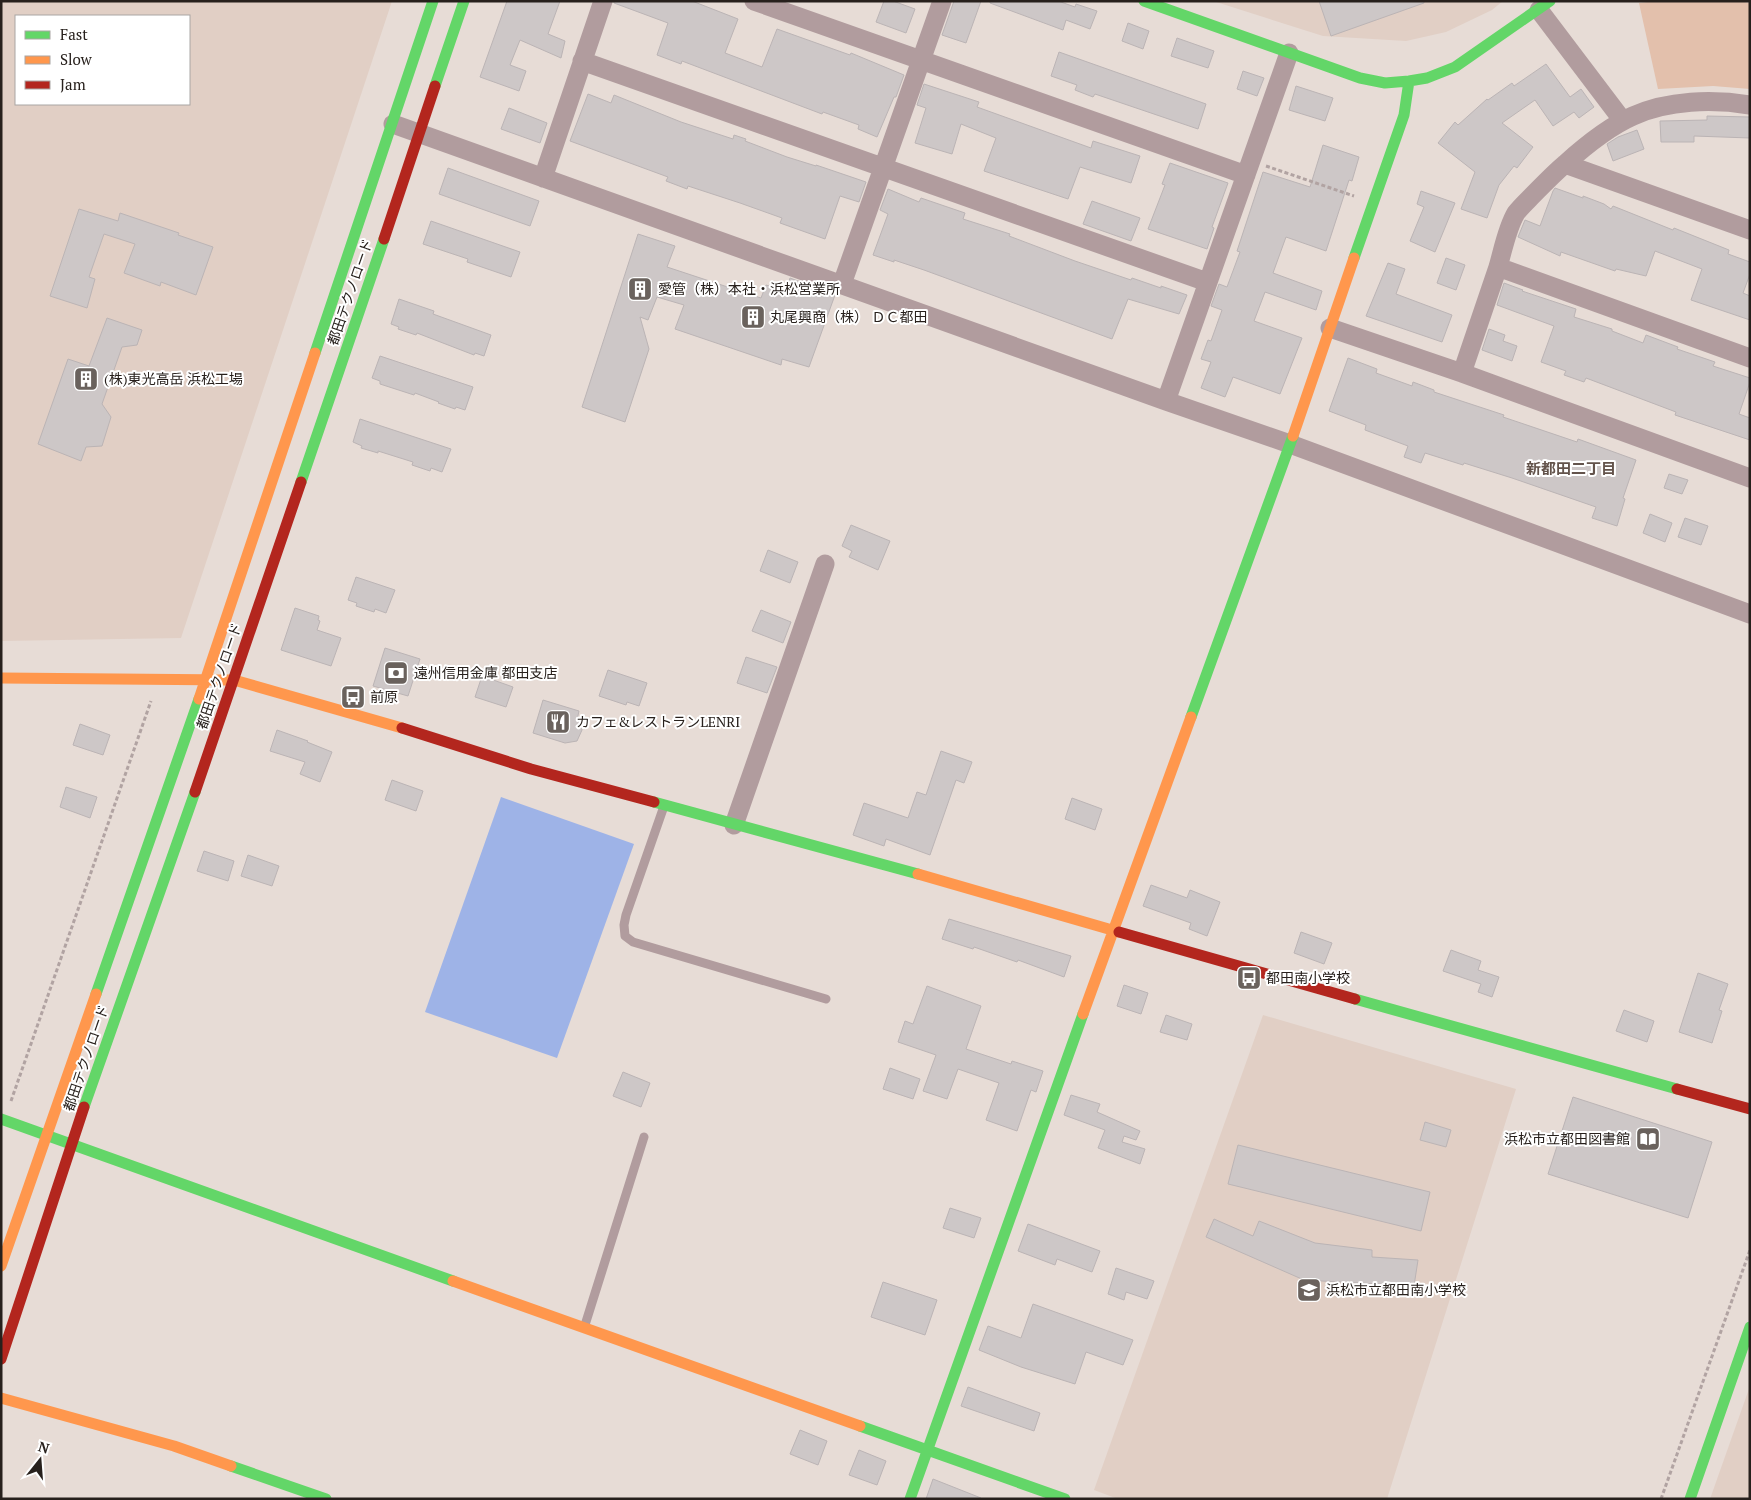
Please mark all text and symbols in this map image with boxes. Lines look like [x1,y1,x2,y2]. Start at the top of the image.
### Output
legend [15,15,190,105]
text: Fast [60,24,88,44]
text: Slow [60,49,93,69]
text: Jam [60,74,86,94]
street label: 都田テクノロード [322,236,377,347]
building icon: 愛管（株）本社・浜松営業所 [627,276,653,302]
place label: 愛管（株）本社・浜松営業所 [658,279,840,298]
building icon: 丸尾興商（株） ＤＣ都田 [740,304,766,330]
place label: 丸尾興商（株） ＤＣ都田 [770,307,927,326]
building icon: (株)東光高岳 浜松工場 [73,366,99,392]
place label: (株)東光高岳 浜松工場 [104,369,243,388]
district label: 新都田二丁目 [1526,458,1616,478]
street label: 都田テクノロード [191,620,246,731]
bank icon: 遠州信用金庫 都田支店 [383,660,409,686]
place label: 遠州信用金庫 都田支店 [414,663,557,682]
bus stop icon: 前原 [340,684,366,710]
place label: 前原 [370,687,398,706]
restaurant icon: カフェ&レストランLENRI [545,709,571,735]
place label: カフェ&レストランLENRI [576,712,740,731]
bus stop icon: 都田南小学校 [1236,965,1262,991]
place label: 都田南小学校 [1266,968,1350,987]
street label: 都田テクノロード [58,1002,113,1113]
library icon: 浜松市立都田図書館 [1635,1126,1661,1152]
place label: 浜松市立都田図書館 [1504,1129,1630,1148]
school or university icon: 浜松市立都田南小学校 [1296,1277,1322,1303]
place label: 浜松市立都田南小学校 [1326,1280,1466,1299]
north arrow [15,1435,65,1485]
text: N [36,1436,52,1458]

